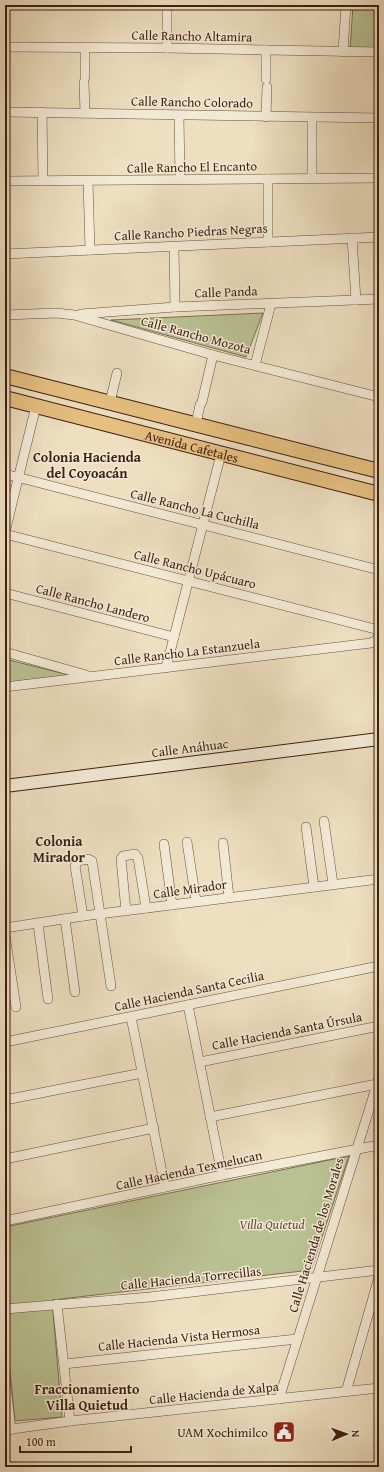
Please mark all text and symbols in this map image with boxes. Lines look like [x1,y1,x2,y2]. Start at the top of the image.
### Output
street label: Calle Rancho Altamira [131,25,253,47]
street label: Calle Rancho Colorado [131,91,253,113]
street label: Calle Rancho El Encanto [127,156,258,178]
street label: Calle Rancho Piedras Negras [114,218,268,246]
street label: Calle Panda [194,281,259,303]
street label: Calle Rancho Mozota [139,311,254,359]
street label: Avenida Cafetales [143,425,241,467]
district label: Colonia Hacienda del Coyoacán [33,447,142,483]
street label: Calle Rancho La Cuchilla [129,484,262,534]
street label: Calle Rancho Upácuaro [132,545,258,593]
street label: Calle Rancho Landero [34,579,153,627]
street label: Calle Rancho La Estanzuela [113,634,262,670]
street label: Calle Anáhuac [151,734,230,762]
district label: Colonia Mirador [33,831,85,867]
street label: Calle Mirador [152,874,229,904]
street label: Calle Hacienda Santa Cecilia [112,966,266,1016]
street label: Calle Hacienda Santa Úrsula [210,1007,364,1055]
street label: Calle Hacienda Texmelucan [114,1145,264,1195]
street label: Calle Hacienda de los Morales [283,1155,349,1315]
park label: Villa Quietud [239,1215,305,1234]
street label: Calle Hacienda Torrecillas [120,1261,262,1295]
street label: Calle Hacienda Vista Hermosa [97,1320,262,1356]
street label: Calle Hacienda de Xalpa [148,1377,280,1409]
district label: Fraccionamiento Villa Quietud [34,1379,140,1415]
north arrow [326,1414,366,1454]
public building icon: UAM Xochimilco [271,1419,297,1445]
place label: UAM Xochimilco [177,1423,268,1442]
scale bar [20,1428,131,1454]
text: N [348,1430,364,1438]
text: 100 m [26,1433,56,1450]

